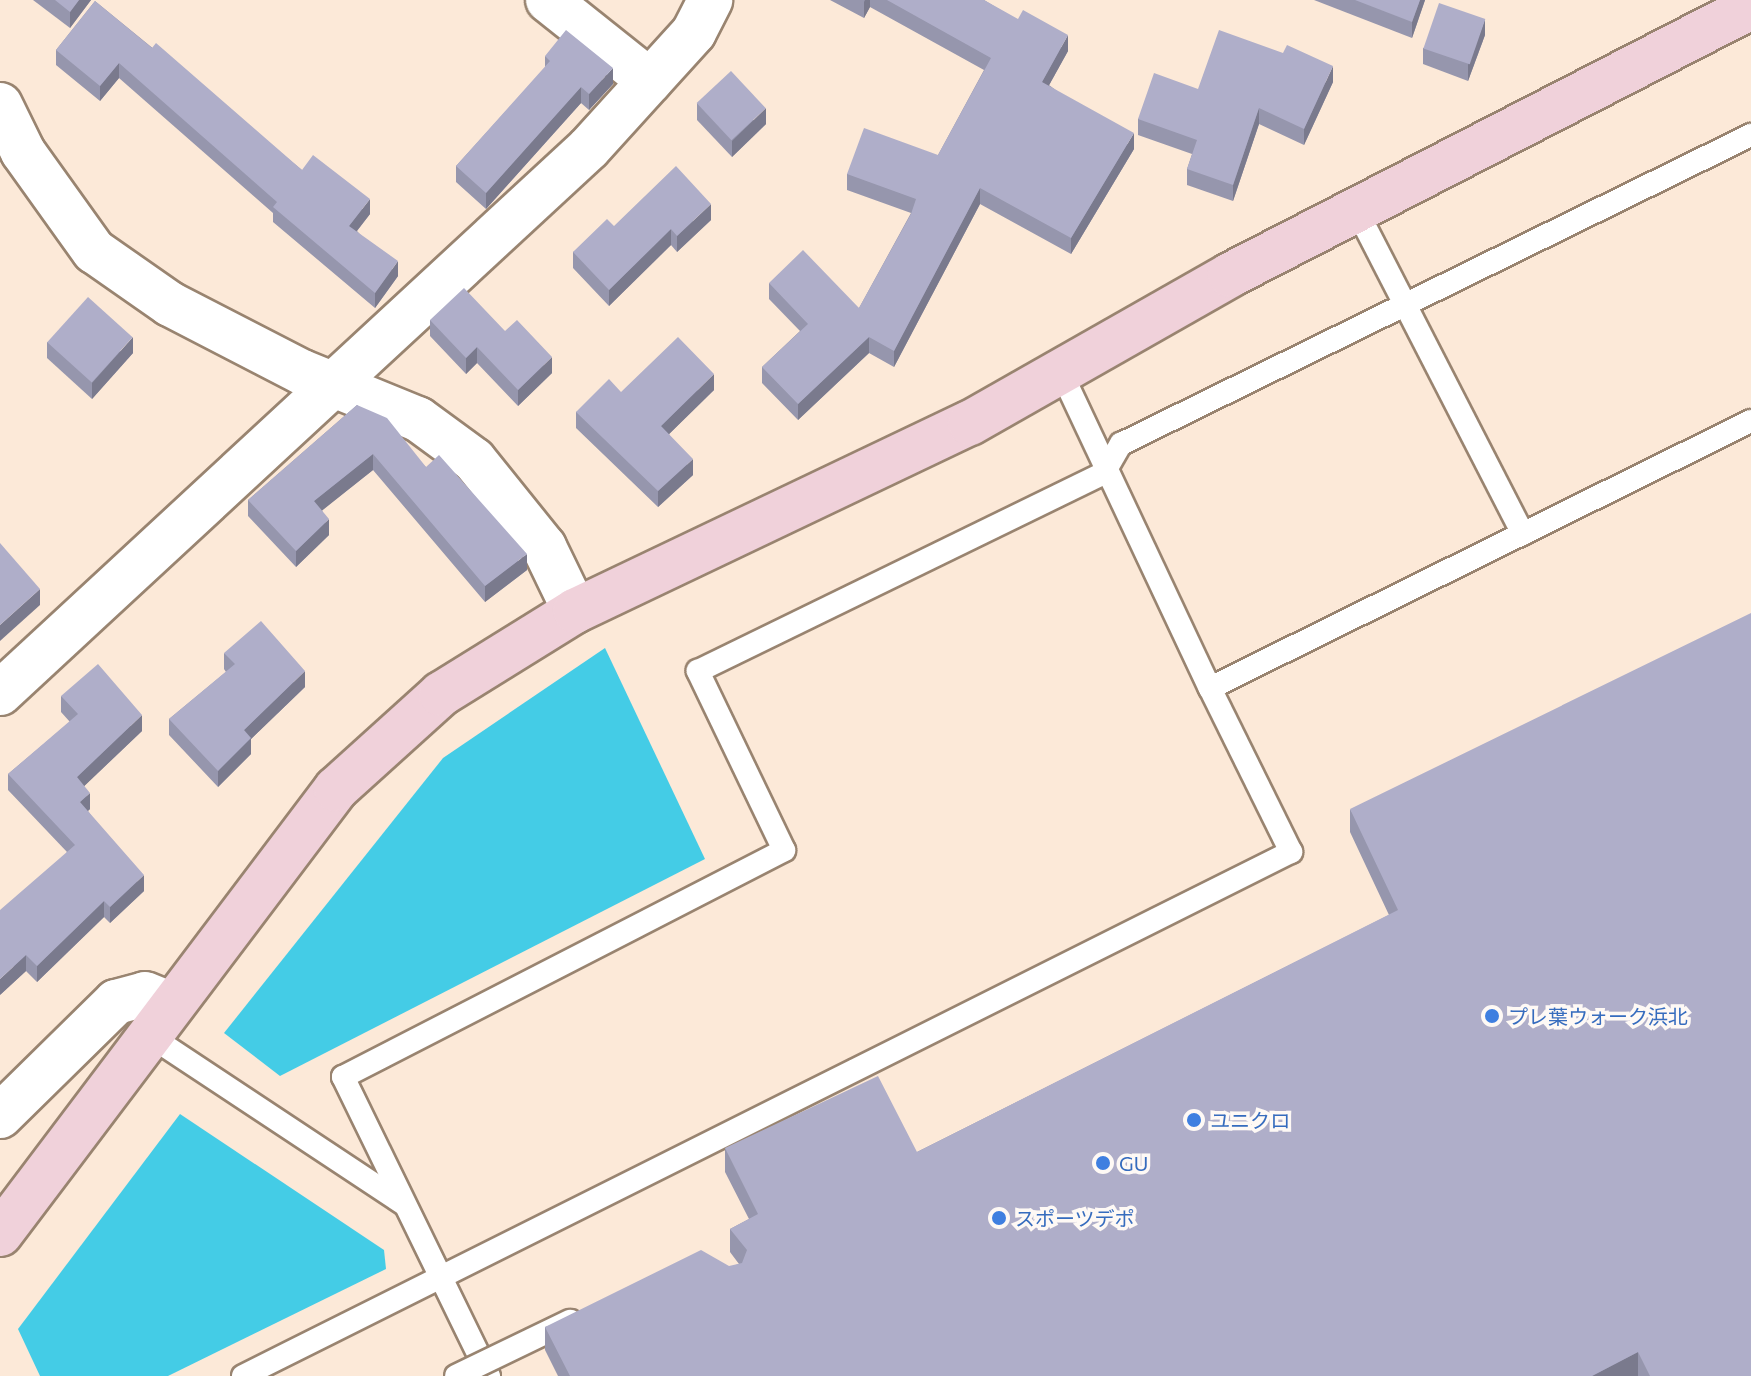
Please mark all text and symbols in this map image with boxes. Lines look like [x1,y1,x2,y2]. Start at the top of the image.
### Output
place label: プレ葉ウォーク浜北 [1508,1004,1688,1028]
marker: プレ葉ウォーク浜北 [1483,1007,1501,1025]
place label: ユニクロ [1210,1108,1290,1132]
marker: ユニクロ [1185,1111,1203,1129]
place label: GU [1119,1151,1148,1175]
marker: GU [1094,1154,1112,1172]
place label: スポーツデポ [1015,1206,1135,1230]
marker: スポーツデポ [990,1209,1008,1227]

